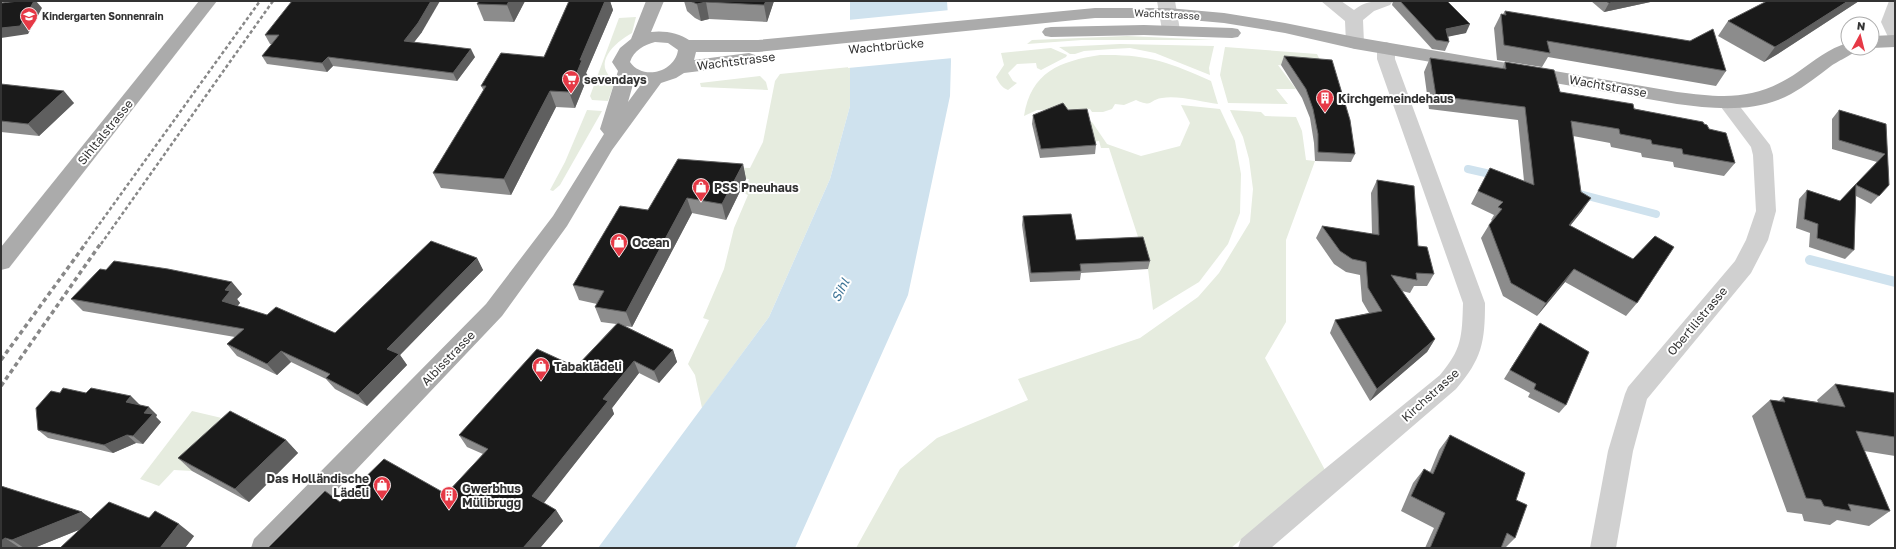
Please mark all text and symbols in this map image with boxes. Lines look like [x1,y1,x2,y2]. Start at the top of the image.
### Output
school or university icon: Kindergarten Sonnenrain [19,6,39,31]
street label: Wachtstrasse [1134,6,1200,22]
place label: Kindergarten Sonnenrain [42,10,163,22]
north arrow [1840,16,1880,56]
text: N [1856,19,1866,33]
street label: Wachtbrücke [848,35,924,57]
street label: Wachtstrasse [696,49,776,73]
supermarket icon: sevendays [561,69,581,94]
place label: sevendays [584,72,647,87]
street label: Wachtstrasse [1568,72,1648,100]
building icon: Kirchgemeindehaus [1315,88,1335,113]
place label: Kirchgemeindehaus [1338,91,1454,106]
street label: Sihltalstrasse [74,96,136,168]
shop icon: PSS Pneuhaus [691,177,711,202]
place label: PSS Pneuhaus [714,180,799,195]
shop icon: Ocean [609,232,629,257]
place label: Ocean [632,235,669,250]
water label: Sihl [827,275,853,304]
street label: Obertilistrasse [1664,283,1730,359]
street label: Albisstrasse [418,327,478,389]
shop icon: Tabaklädeli [531,356,551,381]
place label: Tabaklädeli [554,359,622,374]
street label: Kirchstrasse [1398,365,1462,425]
place label: Das Holländische Lädeli [267,471,369,500]
shop icon: Das Holländische Lädeli [372,475,392,500]
place label: Gwerbhus Mülibrugg [462,481,521,510]
building icon: Gwerbhus Mülibrugg [439,485,459,510]

